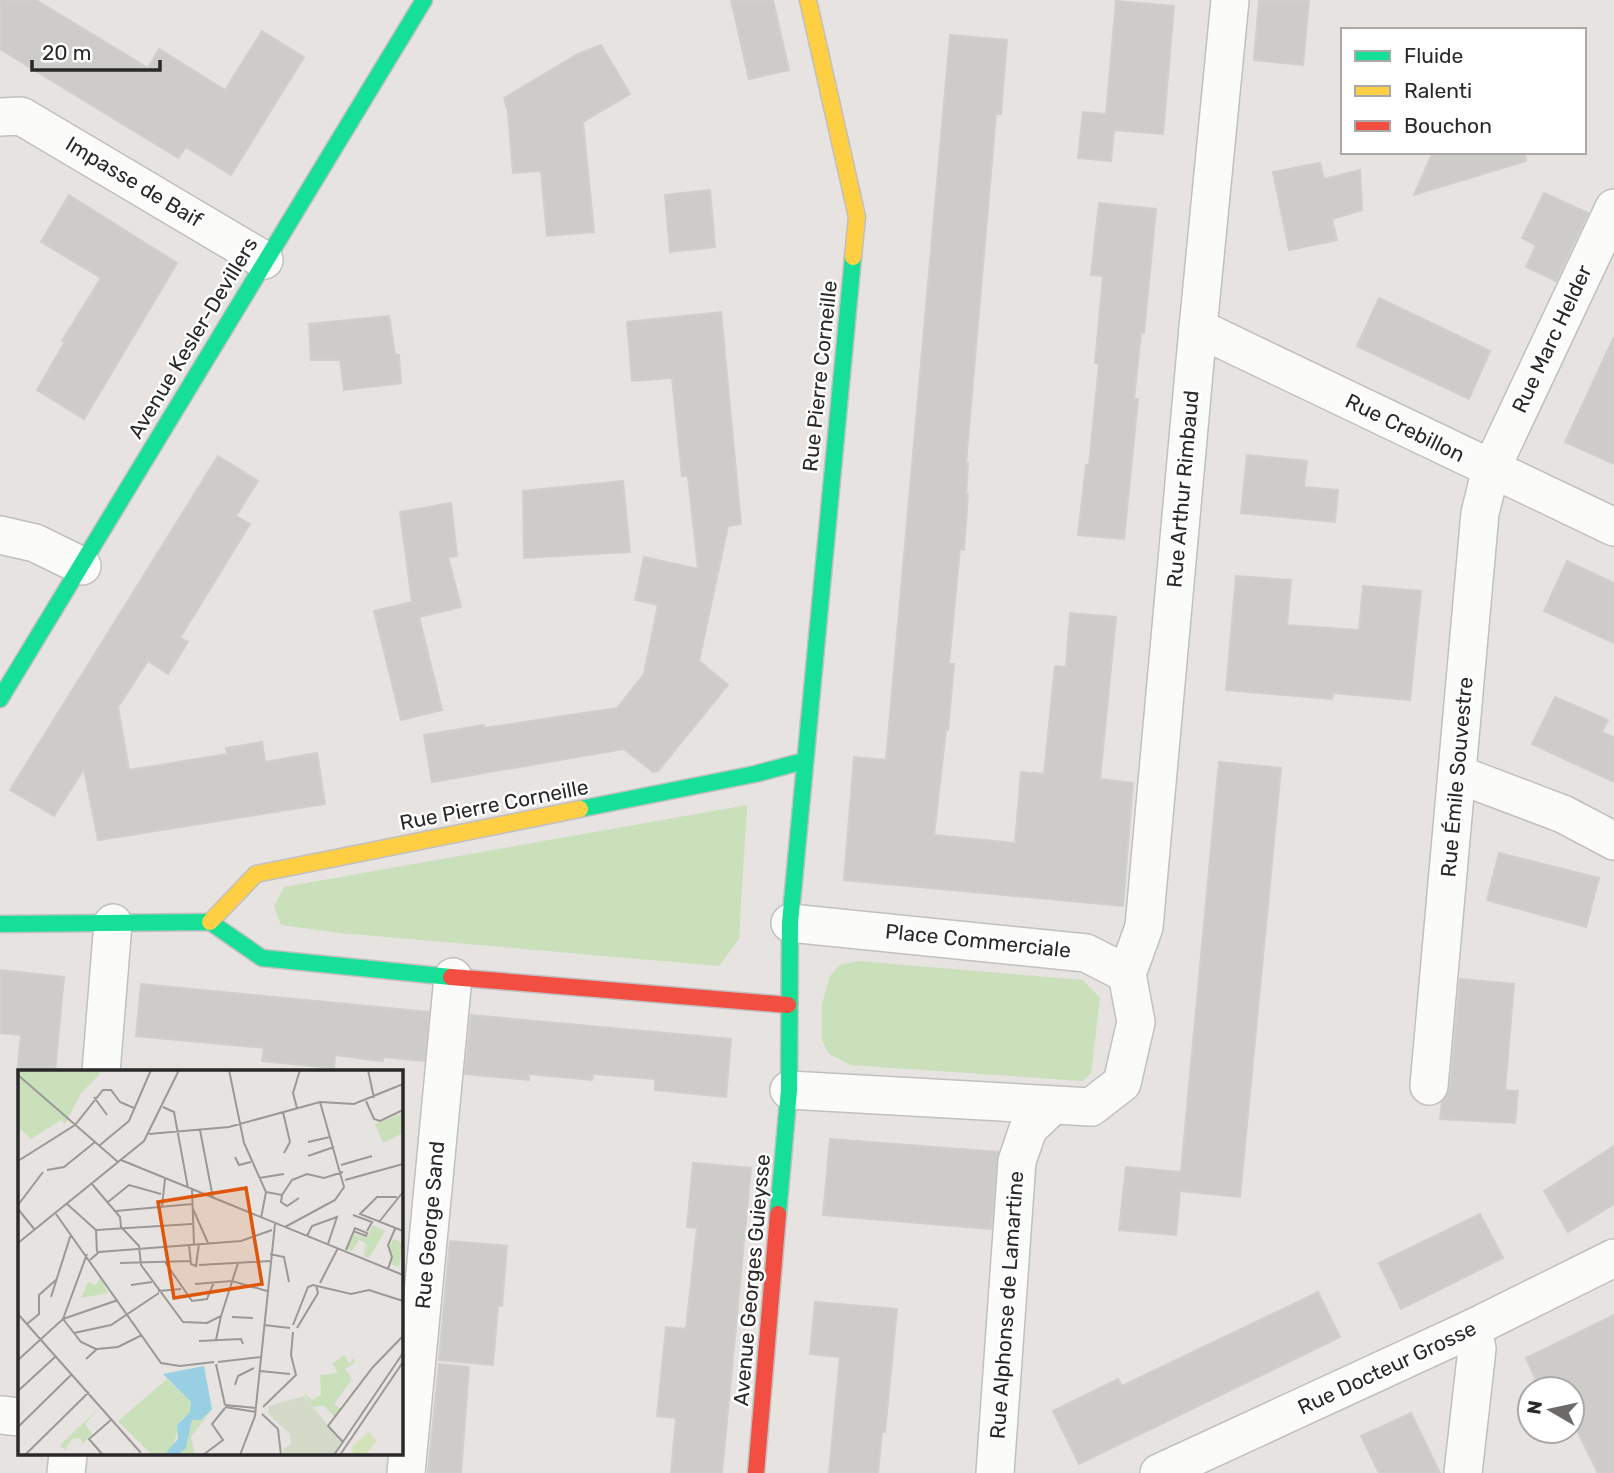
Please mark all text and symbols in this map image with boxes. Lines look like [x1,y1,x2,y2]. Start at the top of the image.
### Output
scale bar [32,28,159,72]
legend [1341,28,1586,154]
text: 20 m [42,40,91,65]
text: Fluide [1404,43,1463,68]
text: Ralenti [1404,78,1472,103]
text: Bouchon [1404,113,1492,138]
street label: Impasse de Baif [61,131,207,232]
street label: Avenue Kesler-Devillers [123,233,263,443]
street label: Rue Marc Helder [1506,261,1597,417]
street label: Rue Pierre Corneille [797,279,842,473]
street label: Rue Crebillon [1342,388,1469,467]
street label: Rue Arthur Rimbaud [1161,389,1204,589]
street label: Rue Émile Souvestre [1435,676,1478,878]
street label: Rue Pierre Corneille [397,774,590,835]
street label: Place Commerciale [884,918,1072,963]
inset map [18,1070,402,1456]
street label: Rue George Sand [410,1140,449,1310]
street label: Avenue Georges Guieysse [728,1153,775,1407]
street label: Rue Alphonse de Lamartine [985,1170,1028,1440]
street label: Rue Docteur Grosse [1294,1315,1480,1420]
north arrow [1516,1375,1586,1445]
text: N [1522,1399,1547,1416]

